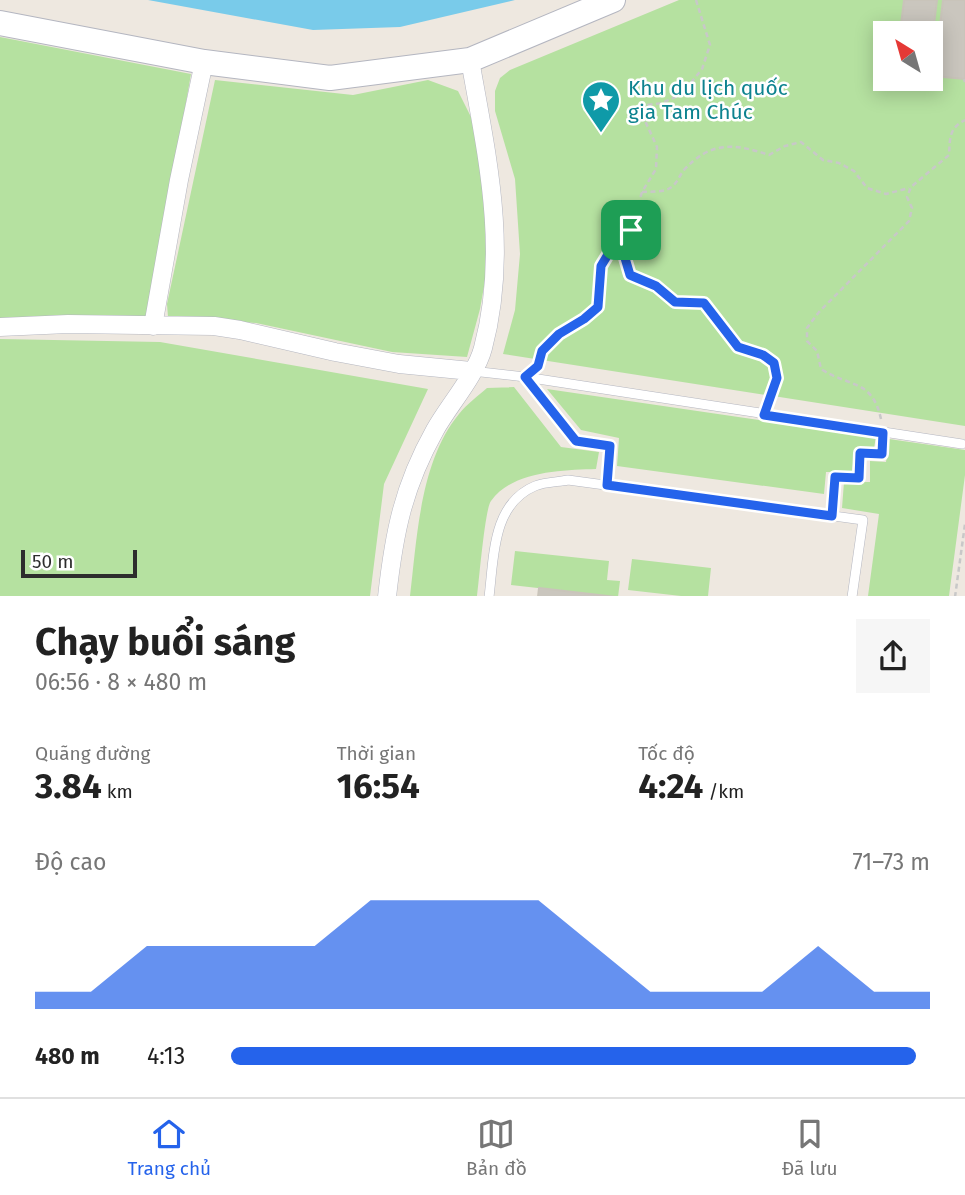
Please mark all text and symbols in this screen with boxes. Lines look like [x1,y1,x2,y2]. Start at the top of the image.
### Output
north arrow [873,21,943,91]
map controls [873,21,943,91]
place label: Khu du lịch quốc gia Tam Chúc [628,75,788,125]
place icon: Khu du lịch quốc gia Tam Chúc [580,79,622,134]
pin [601,200,661,260]
icon: arrive [612,211,650,249]
scale bar [21,548,136,579]
text: 50 m [32,550,73,573]
text: Chạy buổi sáng [35,619,295,665]
button: share [856,619,930,693]
text: 06:56 · 8 × 480 m [35,668,207,696]
text: Quãng đường [35,742,150,765]
text: Thời gian [337,742,416,765]
text: Tốc độ [638,742,695,765]
text: 3.84 [35,765,102,807]
text: 16:54 [337,765,420,807]
text: 4:24 [638,765,703,807]
text: km [102,780,133,803]
text: /km [703,780,744,803]
text: Độ cao [35,848,106,876]
text: 71–73 m [852,848,930,876]
text: 480 m [35,1042,100,1070]
text: 4:13 [147,1042,185,1070]
tab: Trang chủ [128,1115,211,1180]
tab: Bản đồ [466,1115,527,1180]
tab: Đã lưu [782,1115,837,1180]

